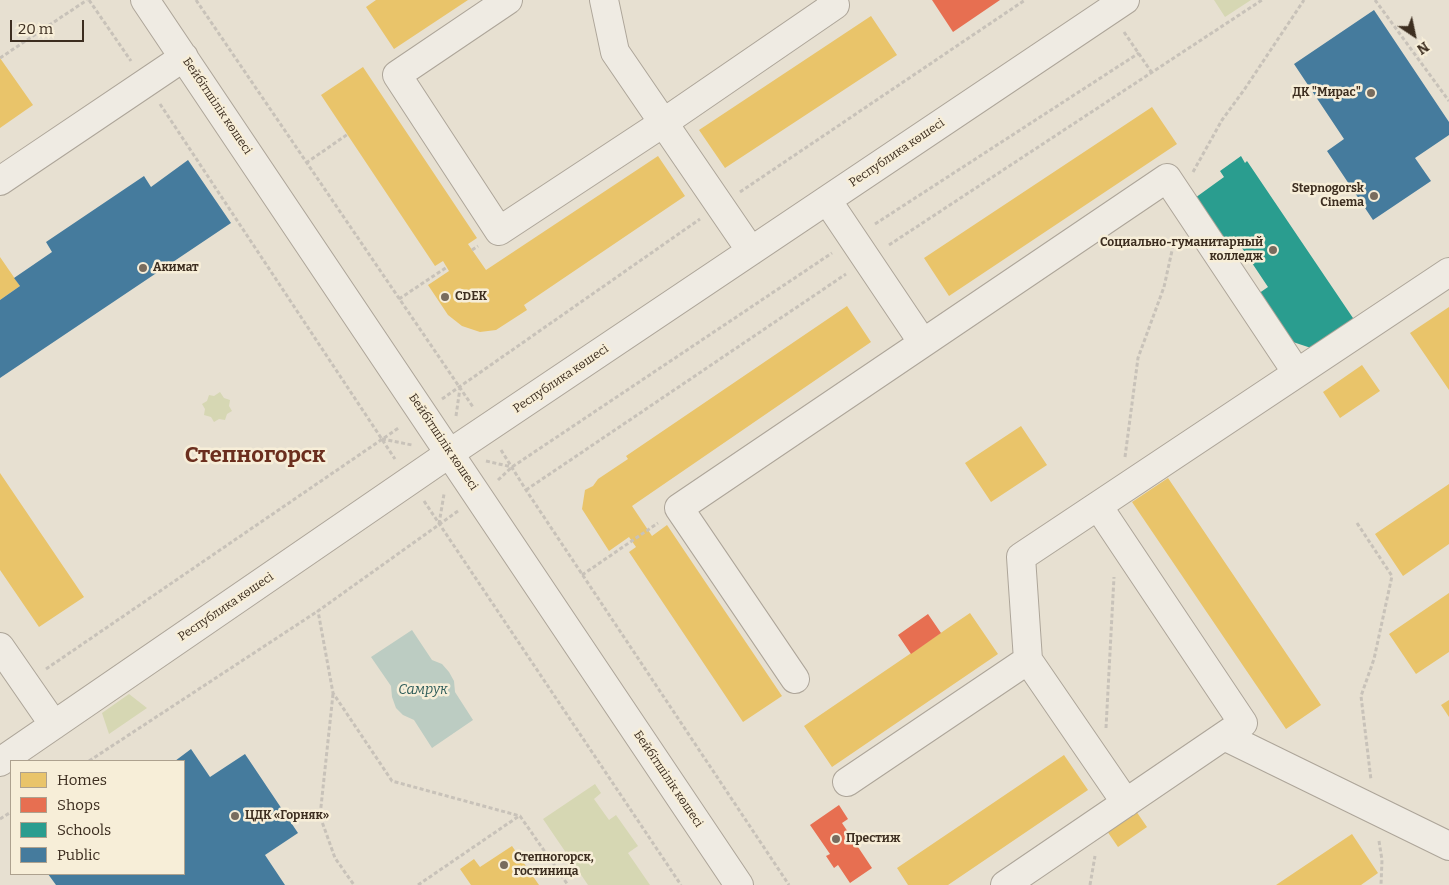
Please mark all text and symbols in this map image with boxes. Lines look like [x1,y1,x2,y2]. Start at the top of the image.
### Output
scale bar [12,10,86,42]
north arrow [1389,10,1439,60]
text: 20 m [18,20,53,38]
text: N [1413,38,1432,58]
street label: Бейбітшілік көшесі [179,55,255,157]
place label: ДК "Мирас" [1292,86,1361,100]
marker: ДК "Мирас" [1365,87,1377,99]
street label: Республика көшесі [847,116,947,190]
place label: Stepnogorsk Cinema [1292,182,1364,210]
marker: Stepnogorsk Cinema [1368,190,1380,202]
place label: Социально-гуманитарный колледж [1100,236,1263,264]
marker: Социально-гуманитарный колледж [1267,244,1279,256]
place label: Акимат [153,261,199,275]
marker: Акимат [137,262,149,274]
place label: CDEK [455,290,487,304]
marker: CDEK [439,291,451,303]
street label: Республика көшесі [511,342,611,416]
street label: Бейбітшілік көшесі [405,391,481,493]
district label: Степногорск [185,443,325,469]
street label: Республика көшесі [176,570,276,644]
water label: Самрук [398,682,448,698]
street label: Бейбітшілік көшесі [630,728,706,830]
legend [10,760,185,875]
text: Homes [57,771,107,789]
text: Shops [57,796,100,814]
place label: ЦДК «Горняк» [245,809,329,823]
marker: ЦДК «Горняк» [229,810,241,822]
text: Schools [57,821,111,839]
place label: Престиж [846,832,900,846]
marker: Престиж [830,833,842,845]
text: Public [57,846,100,864]
place label: Степногорск, гостиница [514,851,594,879]
marker: Степногорск, гостиница [498,859,510,871]

